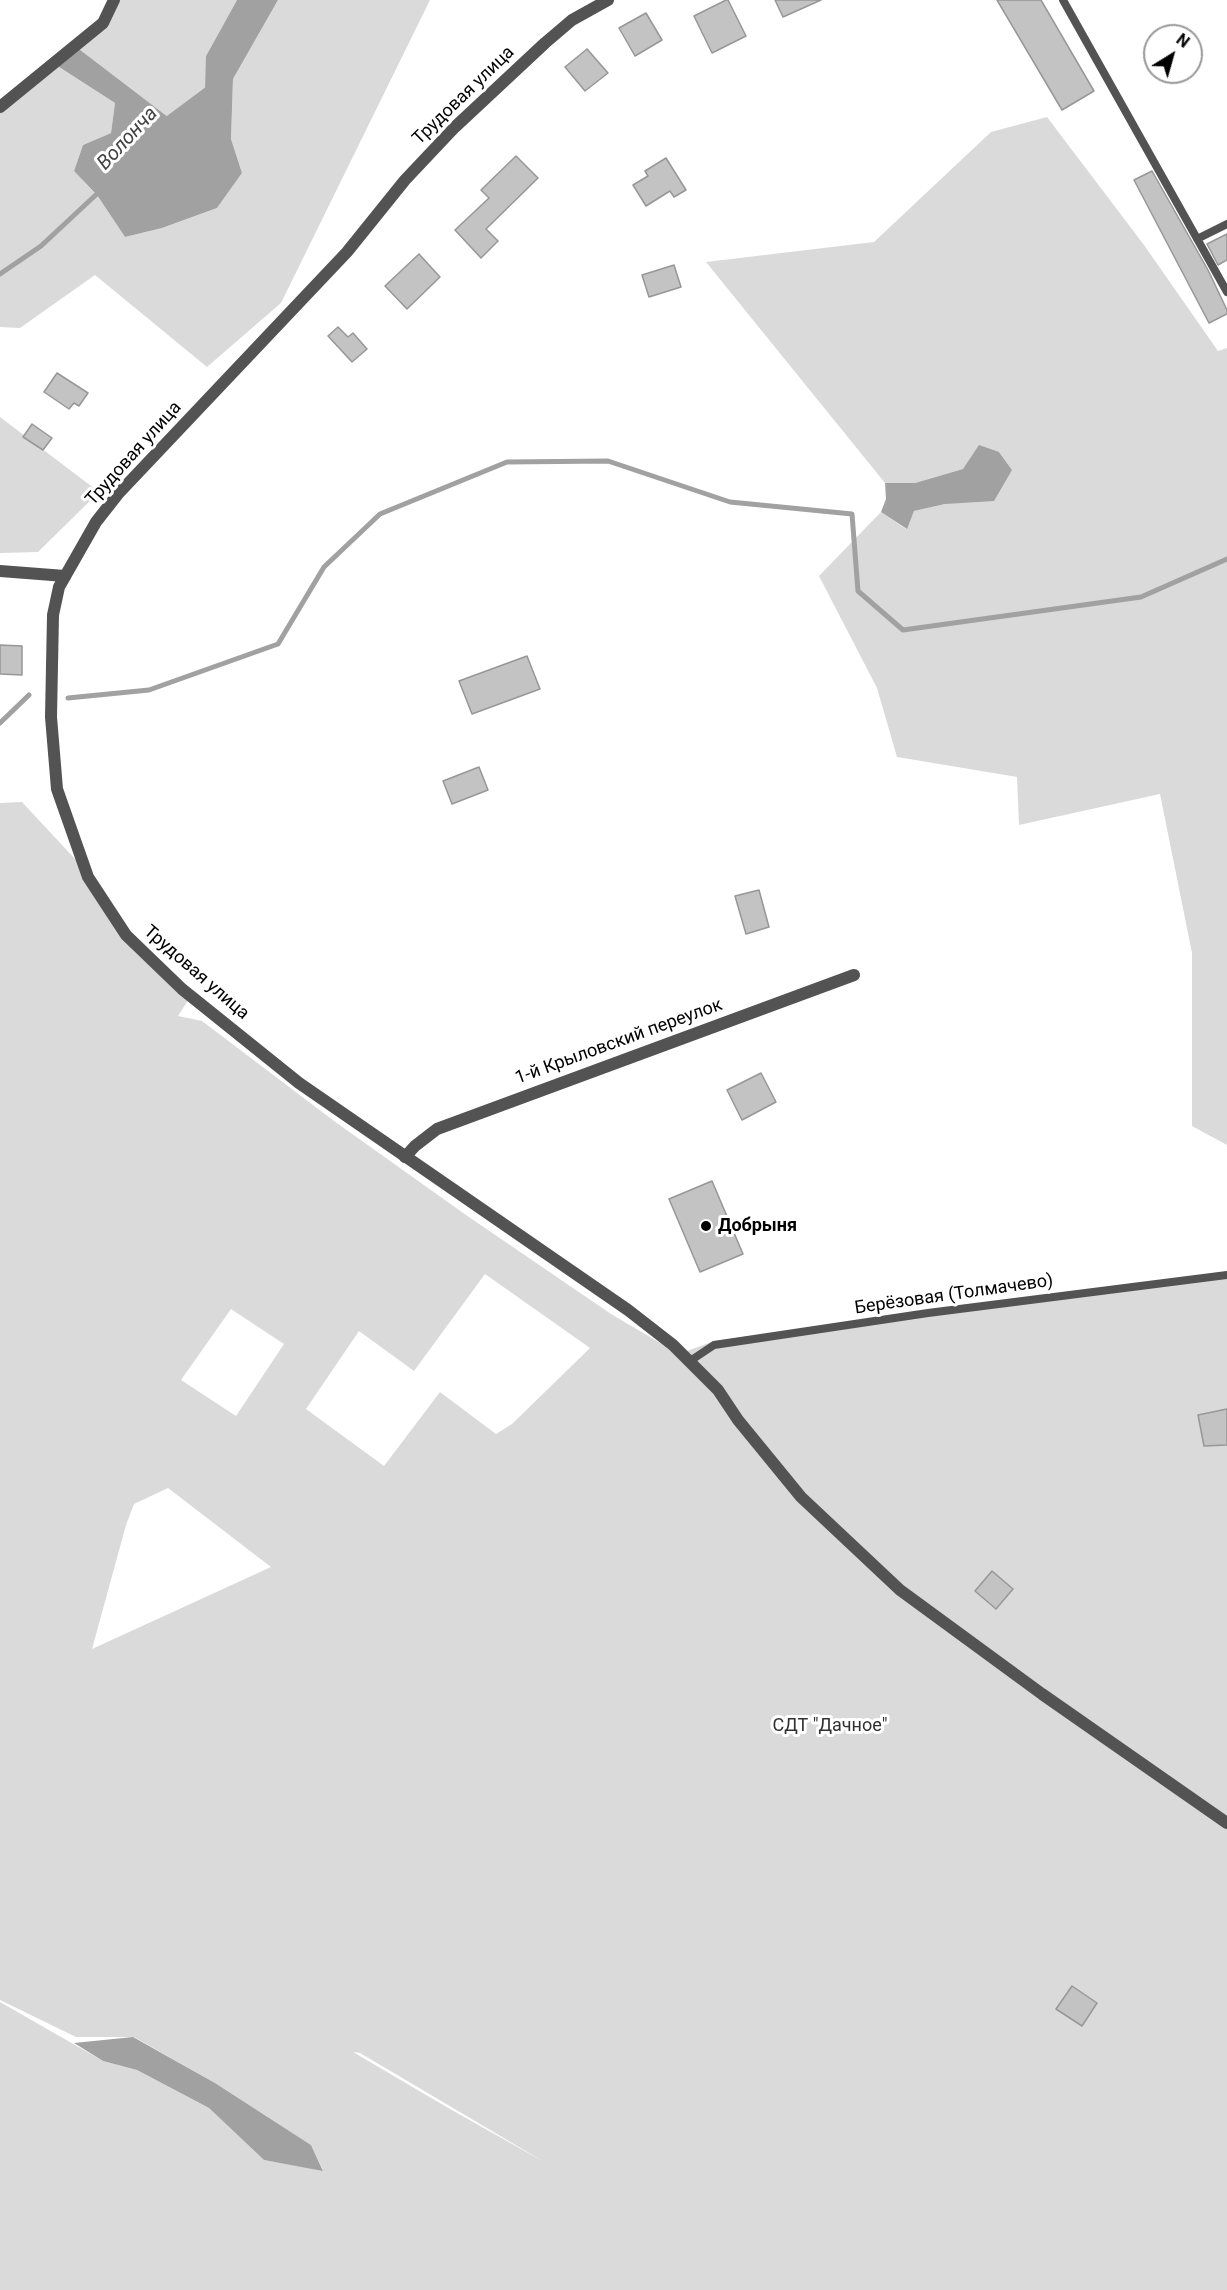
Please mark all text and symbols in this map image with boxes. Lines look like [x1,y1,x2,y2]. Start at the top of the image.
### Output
north arrow [1143,24,1203,84]
text: N [1173,30,1193,52]
street label: Трудовая улица [409,42,519,150]
water label: Волонча [93,102,163,176]
street label: Трудовая улица [82,397,186,511]
street label: Трудовая улица [139,921,253,1025]
street label: 1-й Крыловский переулок [513,994,725,1090]
place label: Добрыня [718,1215,797,1237]
marker: Добрыня [699,1219,713,1233]
street label: Берёзовая (Толмачево) [853,1270,1055,1320]
park label: СДТ "Дачное" [773,1715,887,1737]

